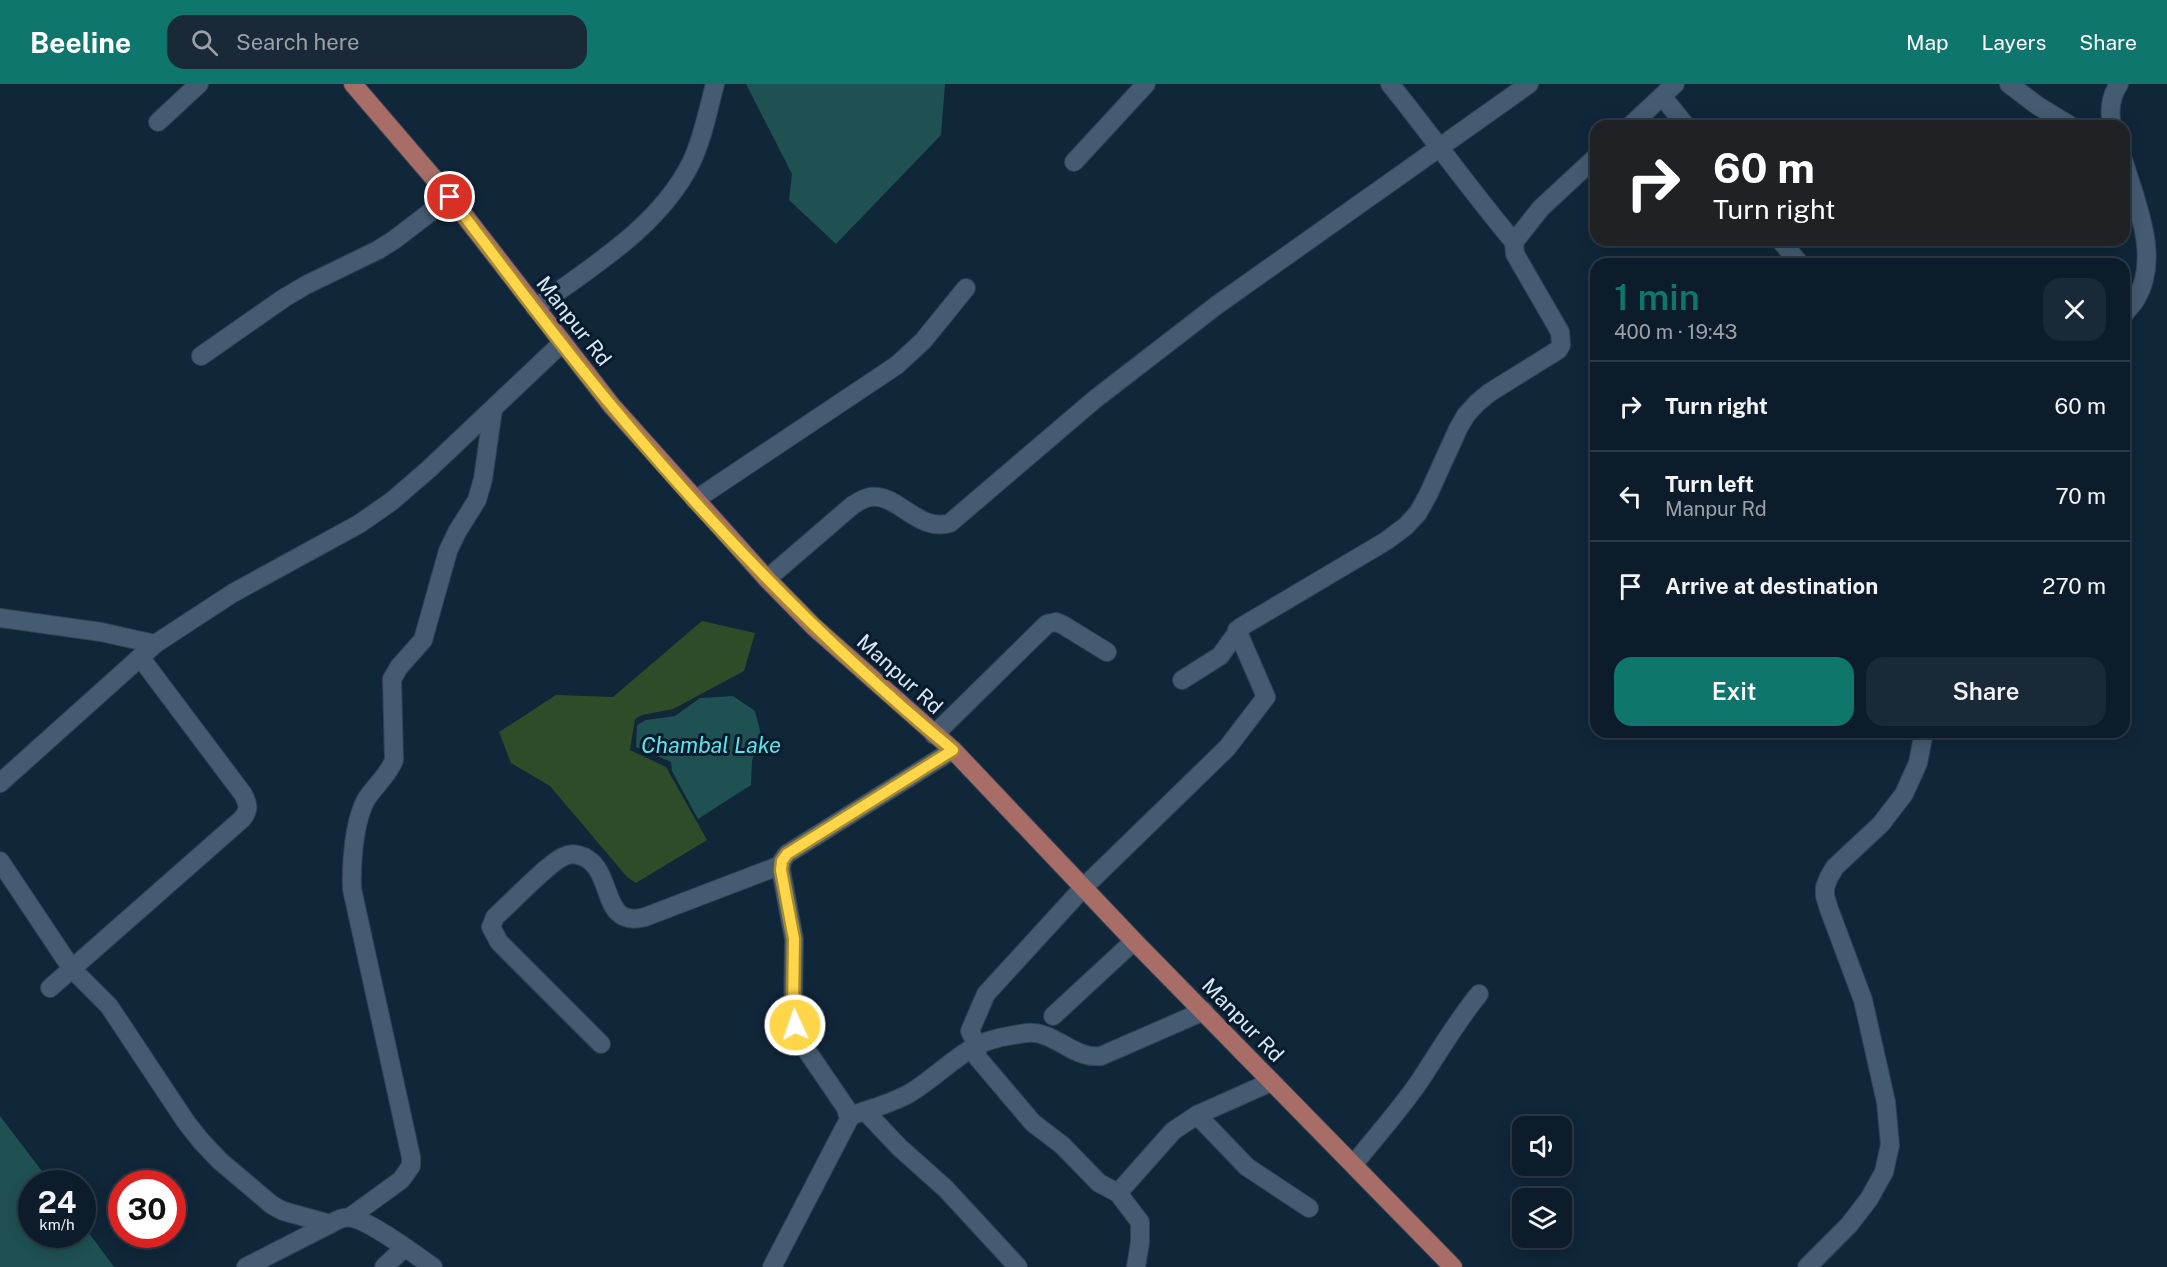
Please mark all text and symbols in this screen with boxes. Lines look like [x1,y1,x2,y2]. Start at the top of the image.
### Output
search box [167,15,587,69]
text: Beeline [30,26,131,59]
icon: search [188,26,221,59]
text: Search here [236,29,360,55]
text: Map [1906,30,1949,55]
text: Layers [1982,30,2046,55]
text: Share [2079,30,2137,55]
text: 60 m [1713,143,1815,192]
icon: right [1614,144,1692,222]
pin [424,171,475,222]
icon: arrive [433,180,466,213]
text: Turn right [1713,193,1836,225]
street label: Manpur Rd [531,271,617,371]
text: 1 min [1614,276,1700,318]
button: close [2043,278,2106,341]
text: 400 m · 19:43 [1614,320,1737,344]
icon: right [1614,390,1647,423]
text: Turn right [1665,393,1768,419]
text: 60 m [2055,393,2106,419]
text: Turn left [1665,471,1754,497]
icon: left [1614,480,1647,513]
text: 70 m [2055,483,2106,509]
text: Manpur Rd [1665,497,1767,521]
icon: arrive [1614,570,1647,603]
text: Arrive at destination [1665,573,1878,599]
text: 270 m [2042,573,2106,599]
street label: Manpur Rd [852,629,948,719]
button: Exit [1614,657,1854,726]
button: Share [1866,657,2106,726]
water label: Chambal Lake [641,732,781,758]
street label: Manpur Rd [1197,973,1289,1067]
position arrow [763,993,827,1057]
map controls [1512,1116,1572,1248]
button: sound [1512,1116,1572,1176]
speed limit sign: 30 [108,1170,186,1248]
text: 24 [38,1184,76,1220]
button: layers [1512,1188,1572,1248]
text: km/h [39,1216,75,1233]

